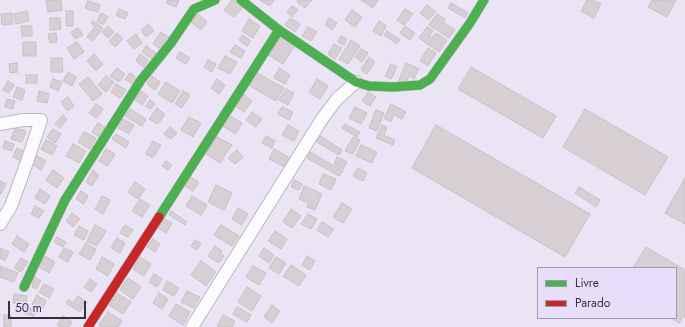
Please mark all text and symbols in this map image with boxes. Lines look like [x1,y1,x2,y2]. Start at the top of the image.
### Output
legend [537,267,677,319]
text: Livre [575,274,599,292]
scale bar [10,293,88,319]
text: Parado [575,294,610,312]
text: 50 m [15,299,42,317]

